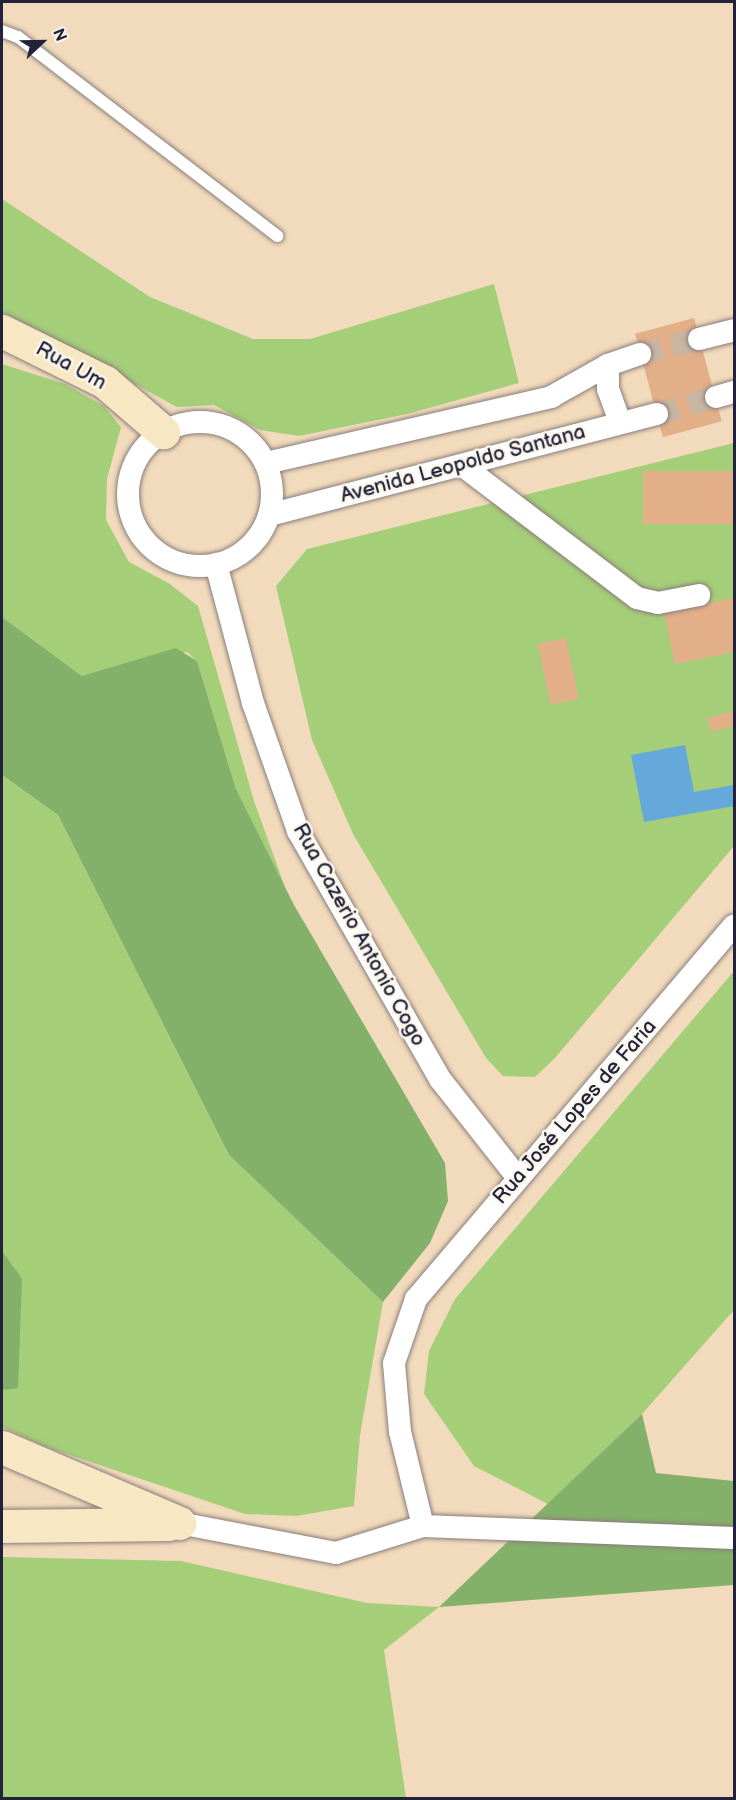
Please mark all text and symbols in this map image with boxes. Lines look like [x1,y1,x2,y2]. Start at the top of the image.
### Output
north arrow [12,12,72,72]
text: N [48,26,70,44]
street label: Rua Um [31,336,111,396]
street label: Avenida Leopoldo Santana [338,419,588,509]
street label: Rua Cazerio Antonio Cogo [287,819,431,1051]
street label: Rua José Lopes de Faria [488,1014,662,1210]

